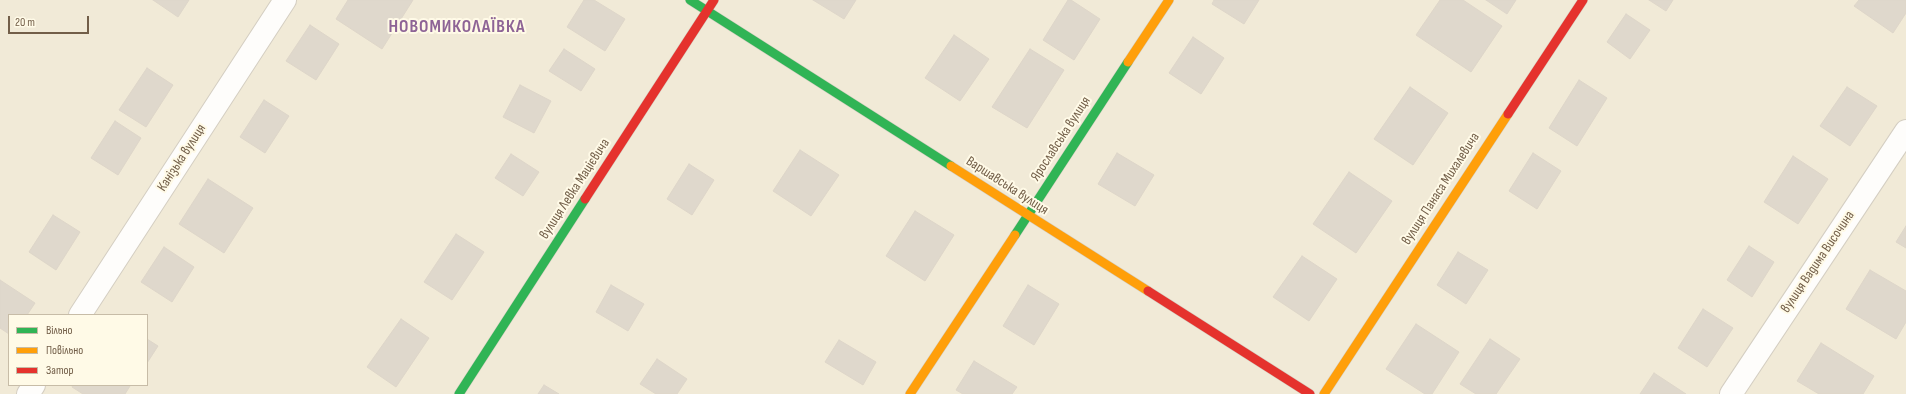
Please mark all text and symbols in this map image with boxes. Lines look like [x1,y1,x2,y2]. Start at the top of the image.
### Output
scale bar [10,8,91,34]
text: 20 m [15,15,35,30]
district label: НОВОМИКОЛАЇВКА [389,16,525,38]
street label: Ярославська вулиця [1027,94,1095,184]
street label: Канізька вулиця [154,121,210,195]
street label: вулиця Панаса Михалевича [1399,130,1483,248]
street label: вулиця Левка Мацієвича [536,136,614,242]
street label: Варшавська вулиця [963,153,1051,219]
street label: вулиця Вадима Височина [1778,208,1858,316]
legend [8,314,148,386]
text: Вільно [46,323,72,338]
text: Повільно [46,343,83,358]
text: Затор [46,363,74,378]

